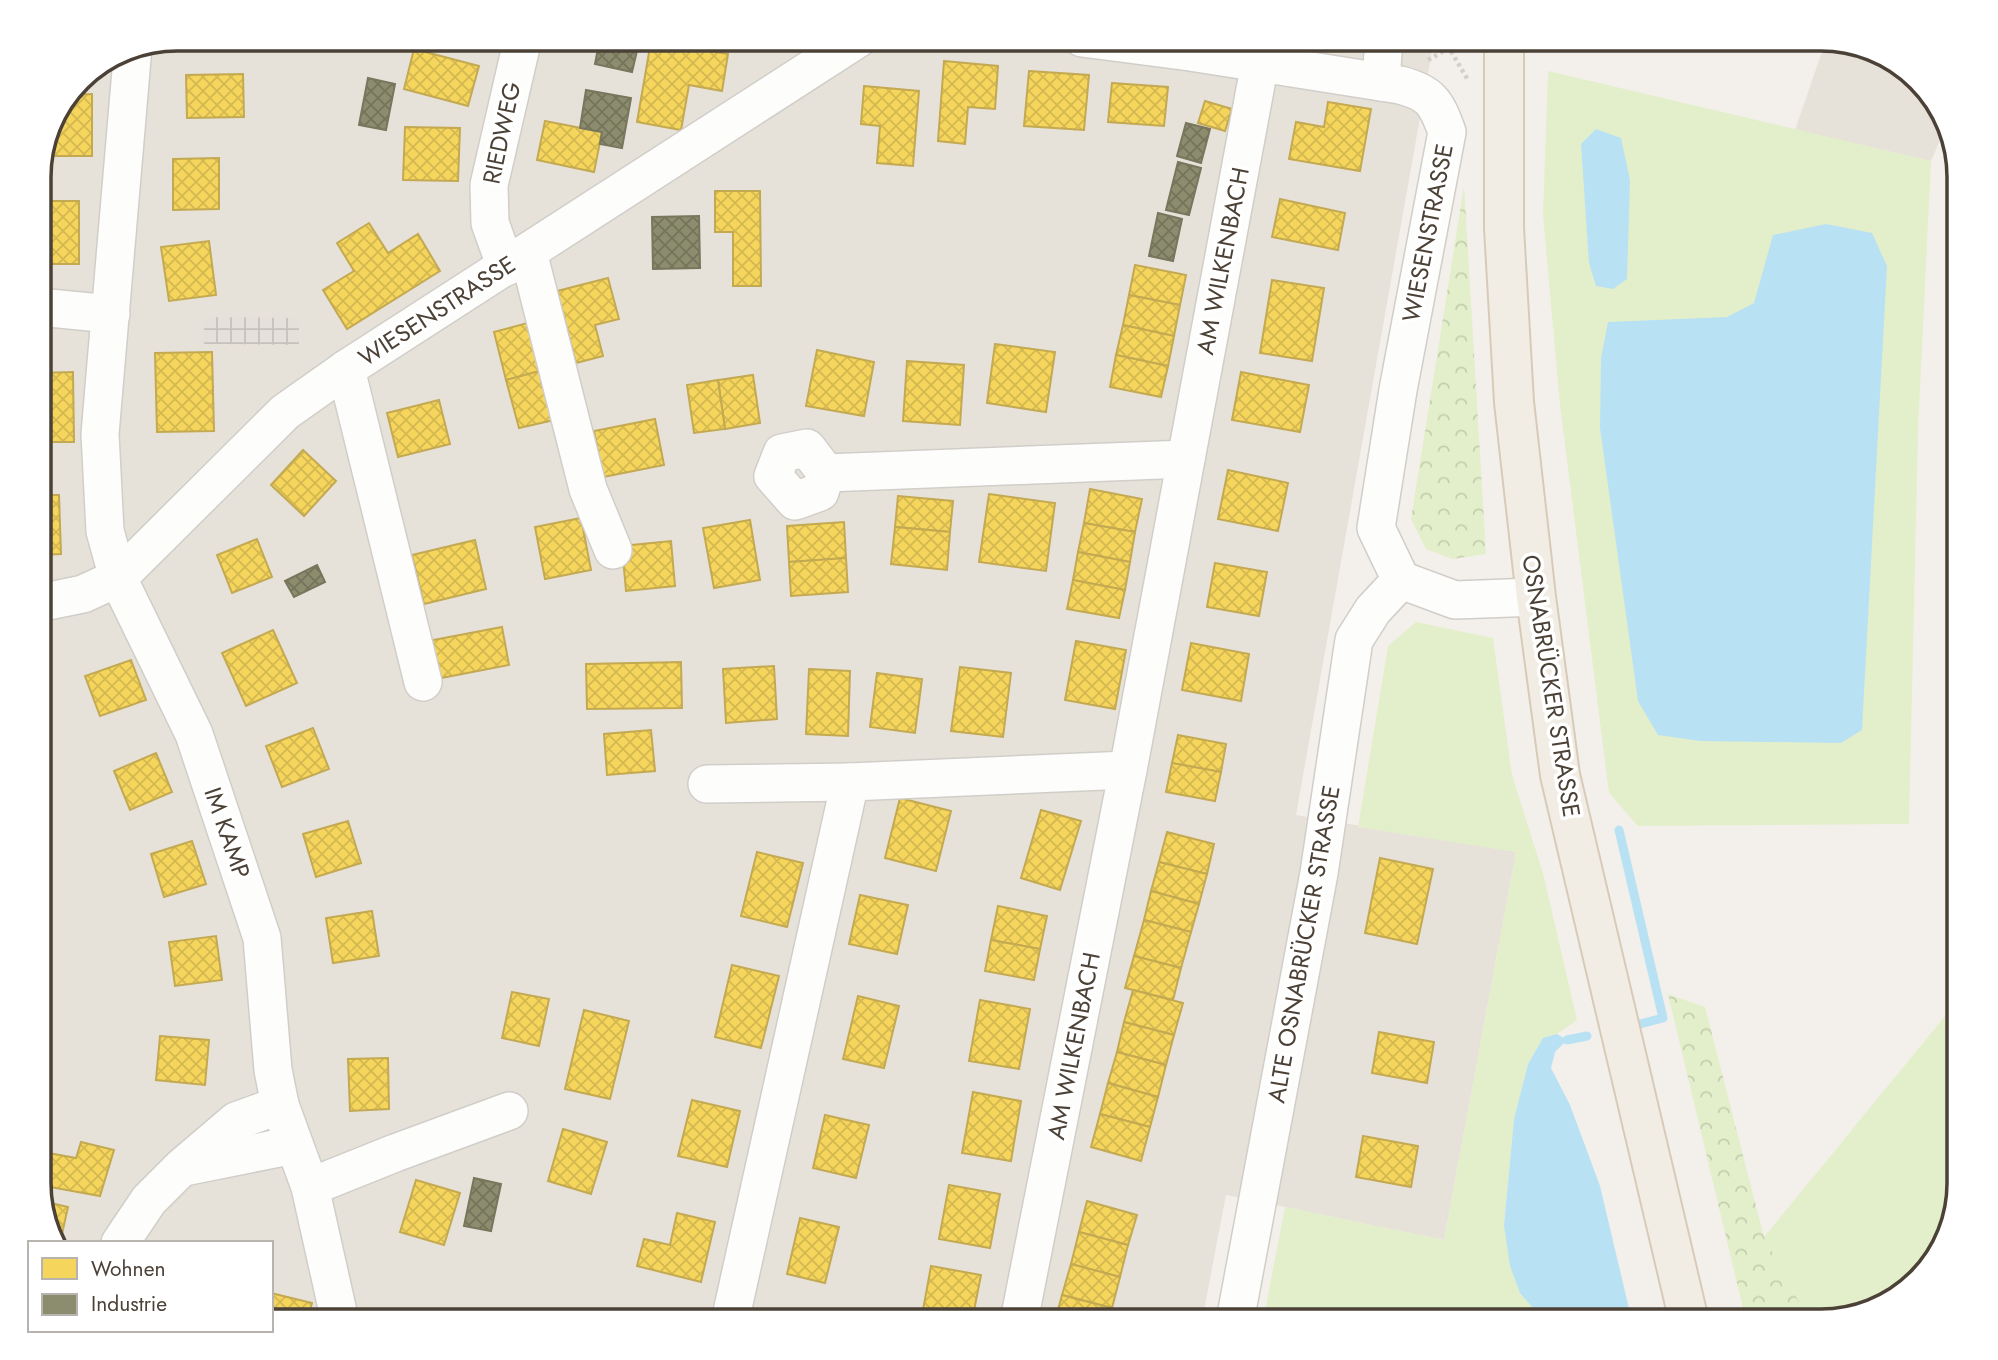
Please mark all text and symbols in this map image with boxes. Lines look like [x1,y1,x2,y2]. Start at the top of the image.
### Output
street label: RIEDWEG [474,79,529,187]
street label: WIESENSTRASSE [1393,141,1462,325]
street label: AM WILKENBACH [1187,164,1258,358]
street label: WIESENSTRASSE [351,247,522,375]
street label: OSNABRÜCKER STRASSE [1513,552,1590,820]
street label: IM KAMP [196,782,259,883]
street label: ALTE OSNABRÜCKER STRASSE [1258,782,1349,1105]
street label: AM WILKENBACH [1038,949,1109,1143]
legend [28,1241,273,1332]
text: Wohnen [91,1254,165,1284]
text: Industrie [91,1289,167,1319]

